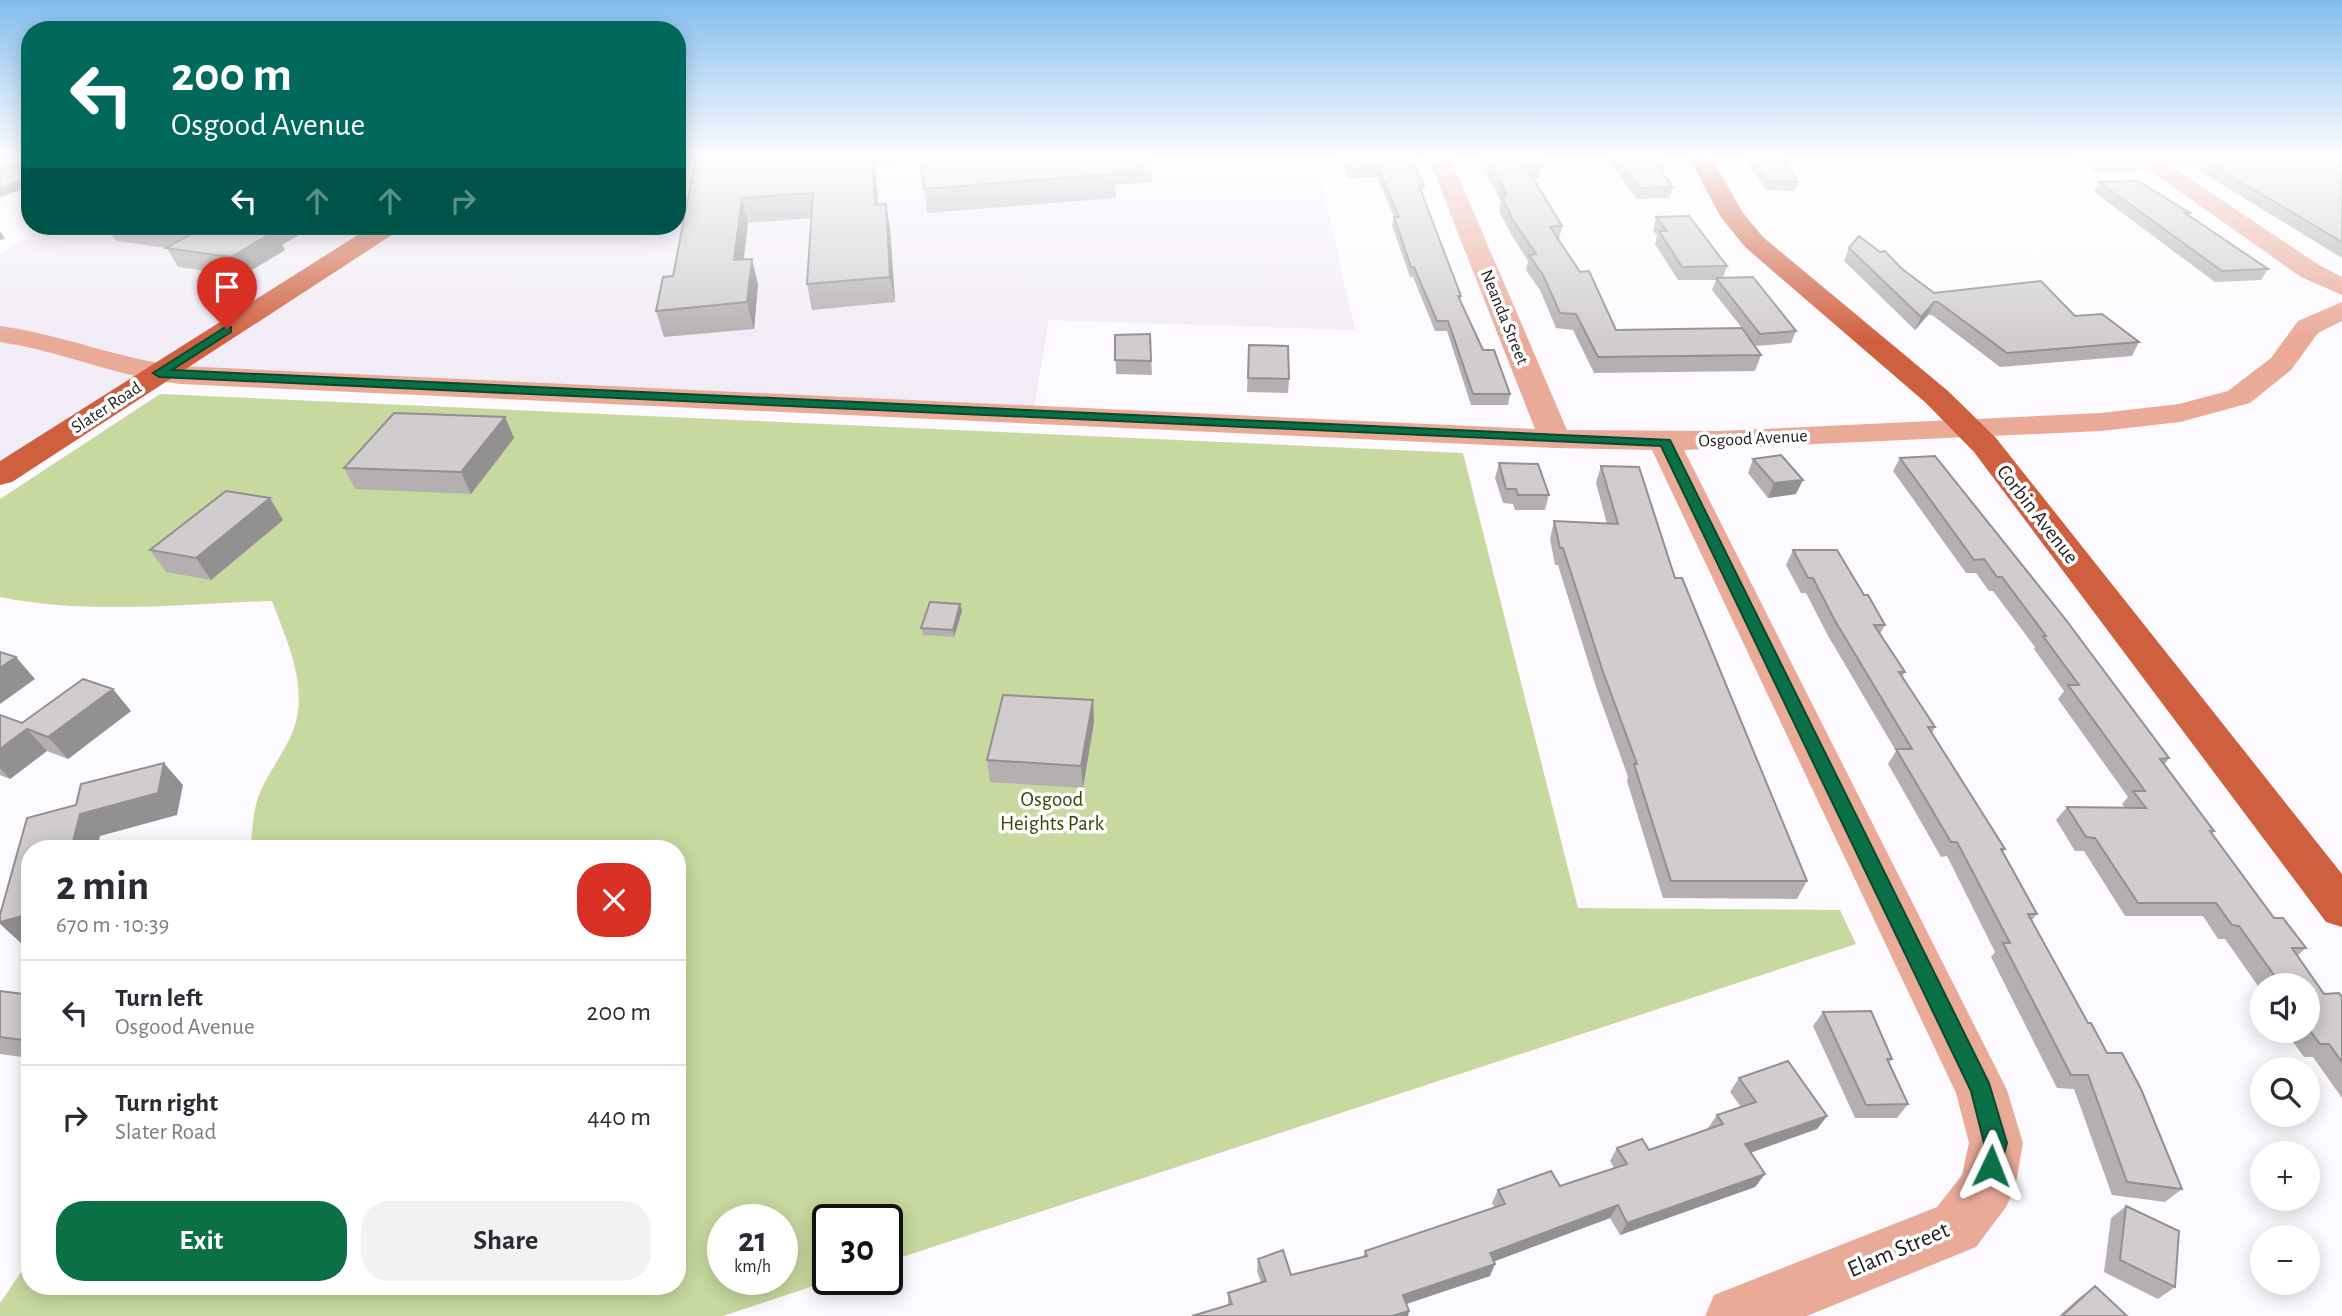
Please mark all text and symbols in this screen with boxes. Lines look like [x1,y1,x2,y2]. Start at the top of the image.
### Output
icon: left [56,49,147,140]
text: 200 m [171,51,292,100]
text: Osgood Avenue [171,109,365,141]
icon: left [225,182,263,220]
icon: ahead [298,182,336,220]
icon: ahead [371,182,409,220]
icon: right [444,182,482,220]
pin [197,257,257,329]
street label: Neanda Street [1477,267,1531,368]
icon: arrive [208,268,246,306]
street label: Slater Road [68,379,145,437]
street label: Osgood Avenue [1698,427,1808,451]
street label: Corbin Avenue [1993,461,2082,568]
park label: Osgood Heights Park [1000,789,1104,834]
button: close [577,863,651,937]
text: 2 min [56,865,149,907]
text: 670 m · 10:39 [56,914,169,937]
map controls [2250,973,2320,1295]
button: sound [2250,973,2320,1043]
text: Turn left [115,985,203,1011]
icon: left [56,994,94,1032]
text: 200 m [587,999,651,1025]
text: Osgood Avenue [115,1016,255,1039]
button: search [2250,1057,2320,1127]
text: Turn right [115,1090,218,1116]
icon: right [56,1099,94,1137]
text: 440 m [587,1104,651,1130]
text: Slater Road [115,1121,217,1144]
position arrow [1954,1129,2028,1203]
button: + [2250,1141,2320,1211]
button: Exit [56,1201,347,1281]
button: Share [361,1201,651,1281]
speed limit sign: 30 [812,1204,903,1295]
street label: Elam Street [1844,1218,1953,1282]
text: 21 [738,1223,767,1258]
button: − [2250,1225,2320,1295]
text: km/h [734,1258,771,1276]

